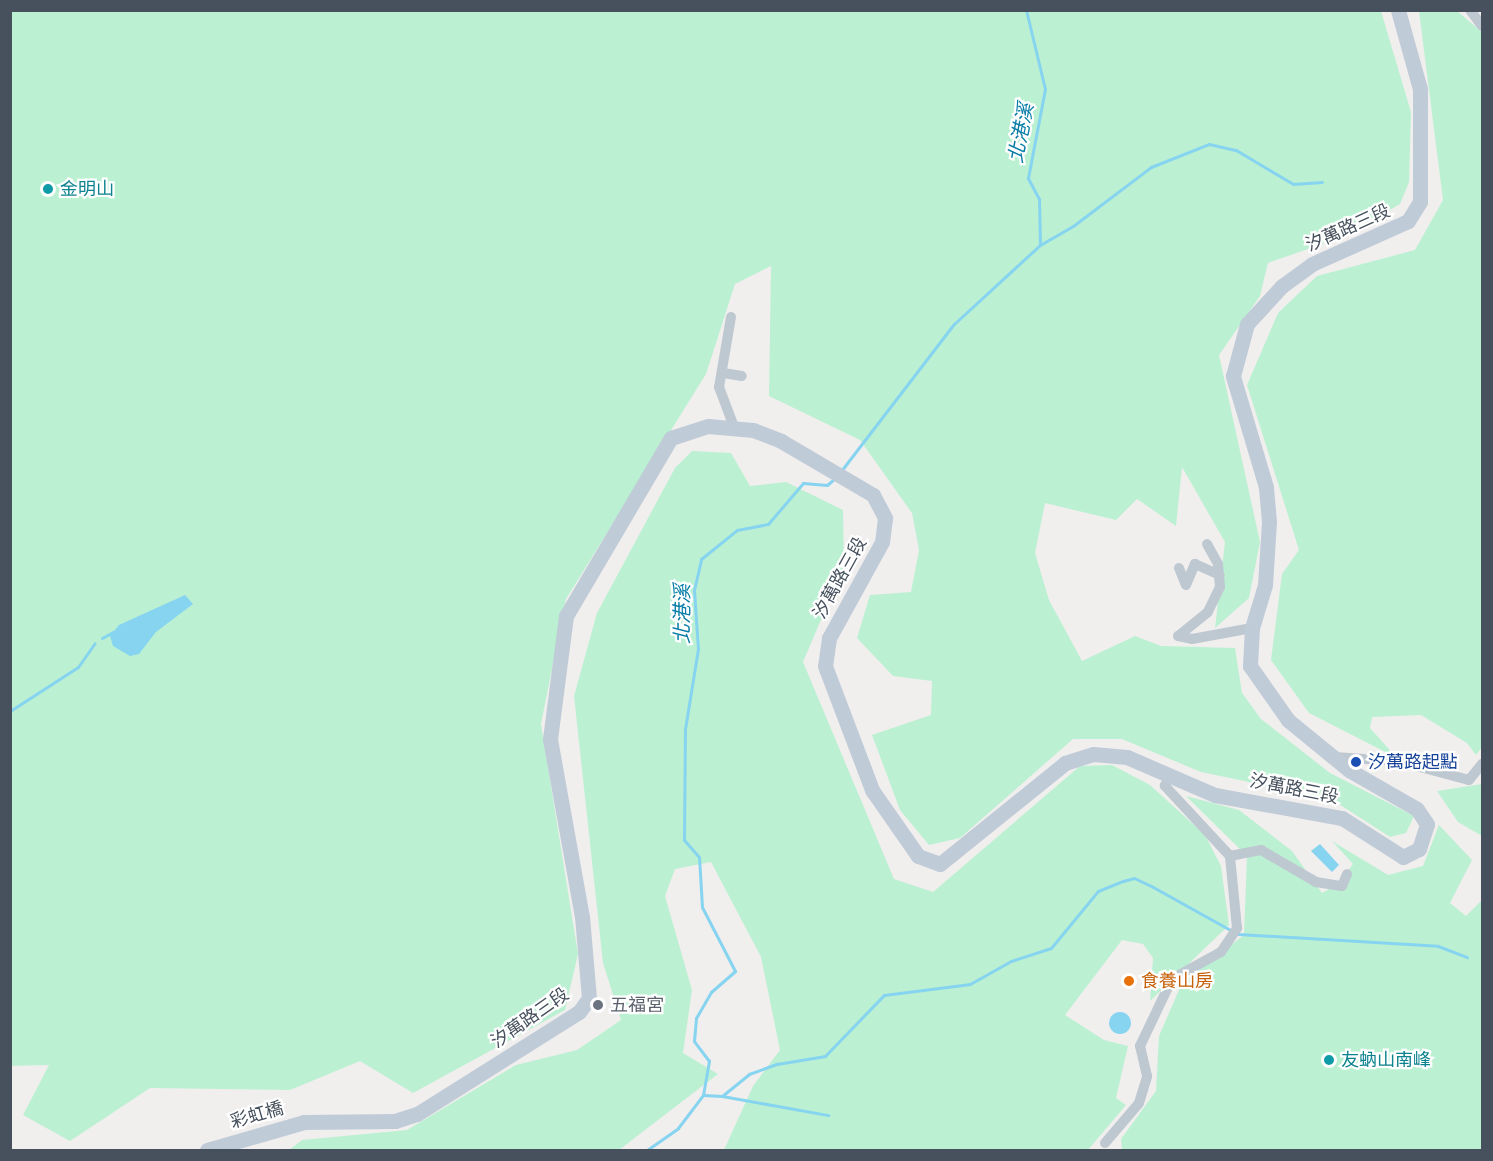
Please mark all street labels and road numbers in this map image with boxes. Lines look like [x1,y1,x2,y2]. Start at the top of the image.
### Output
street label: 汐萬路三段 [1302,200,1394,256]
street label: 汐萬路三段 [809,533,871,623]
street label: 汐萬路三段 [1248,770,1340,808]
street label: 汐萬路三段 [487,983,573,1053]
street label: 彩虹橋 [228,1097,286,1133]

